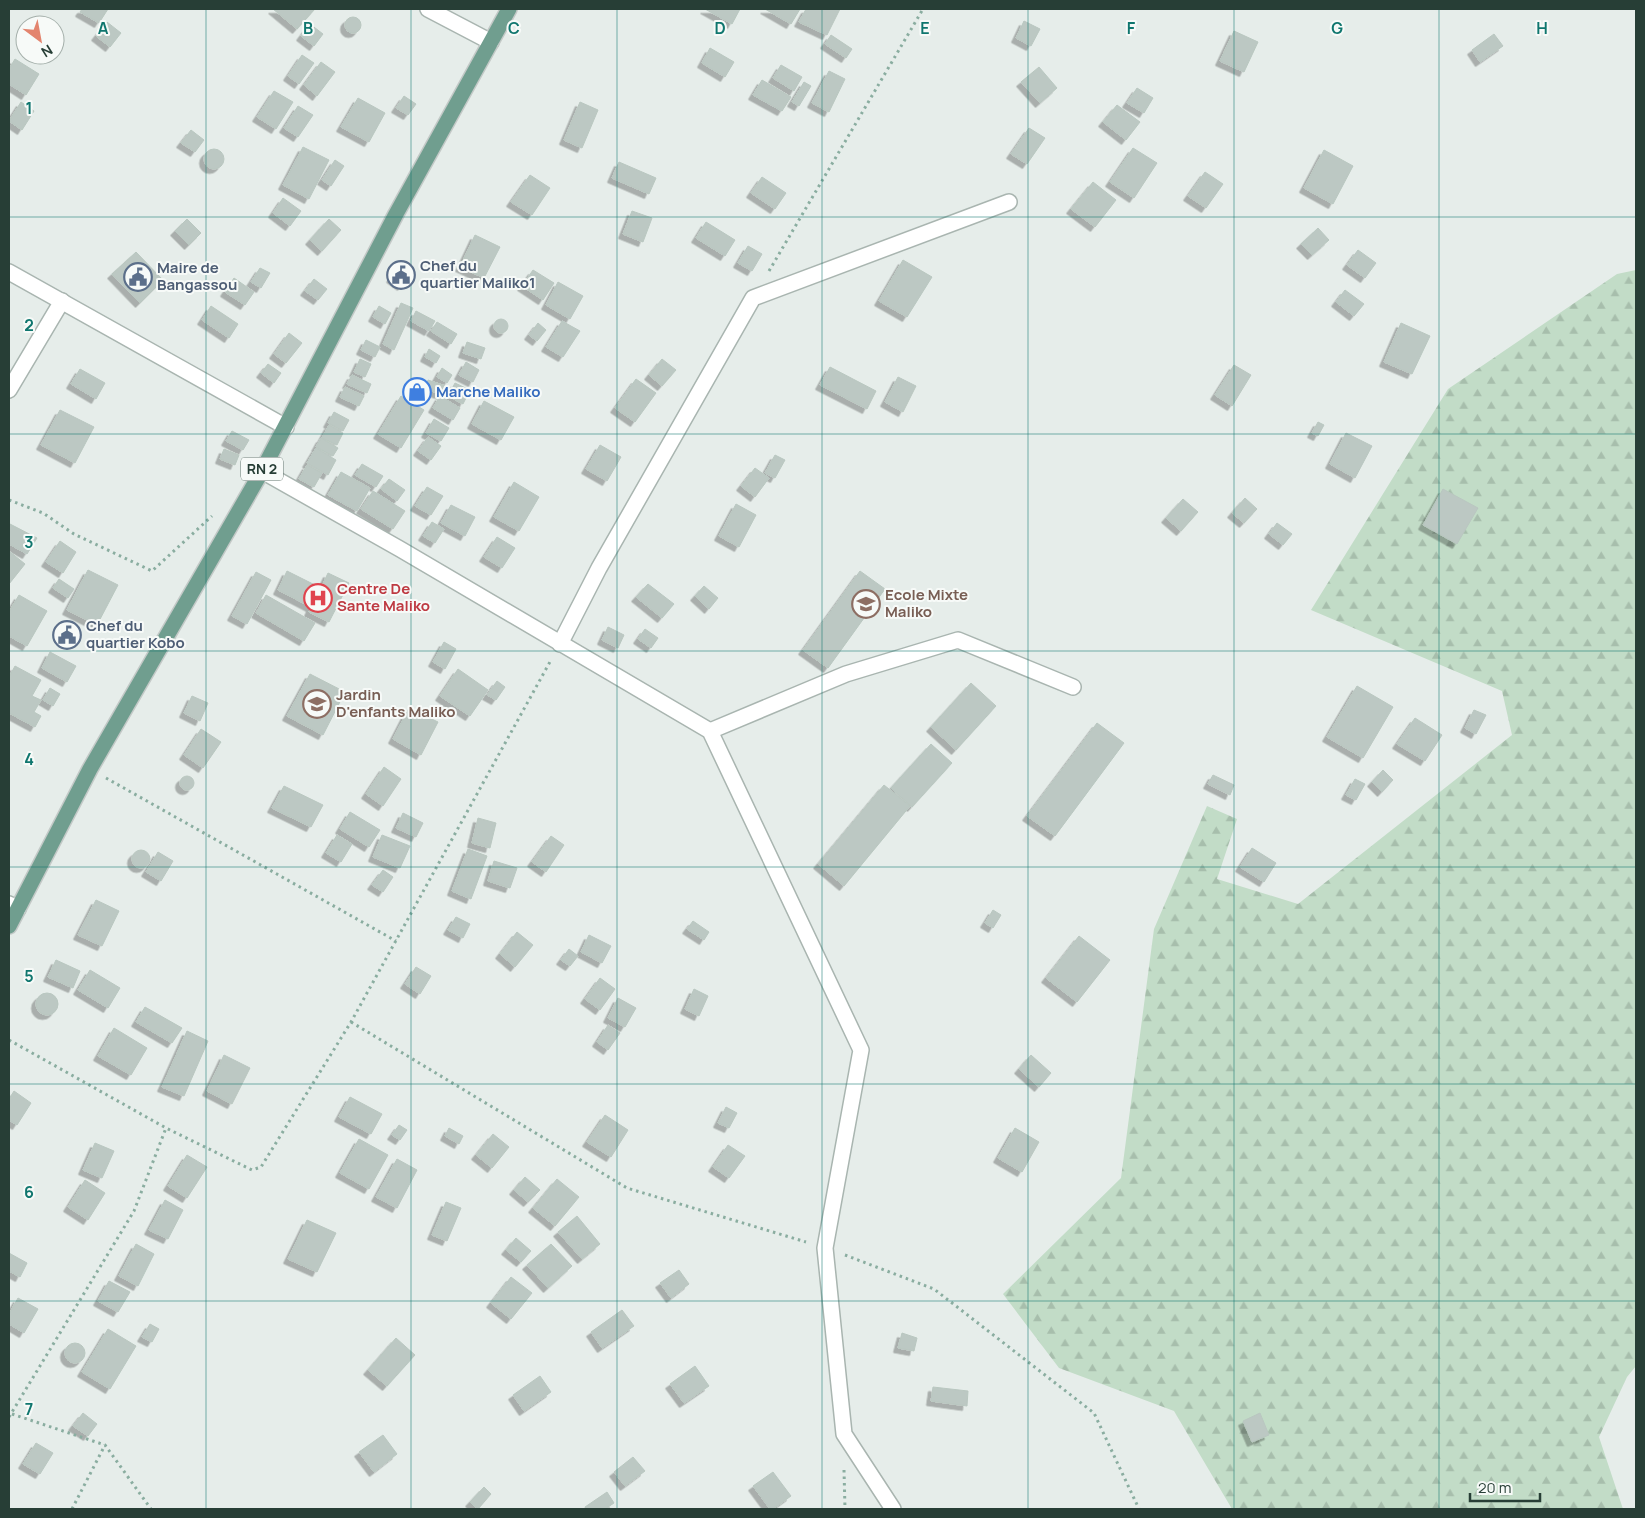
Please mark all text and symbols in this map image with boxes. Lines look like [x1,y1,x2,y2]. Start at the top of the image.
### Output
north arrow [15,15,65,65]
text: A [98,17,109,39]
text: B [303,17,313,39]
text: C [508,17,520,39]
text: D [714,17,726,39]
text: E [920,17,930,39]
text: F [1127,17,1136,39]
text: G [1331,17,1343,39]
text: H [1536,17,1548,39]
text: N [38,41,56,62]
text: 1 [25,97,33,119]
place label: Chef du quartier Maliko1 [420,255,536,293]
place label: Maire de Bangassou [157,257,237,295]
public building icon: Chef du quartier Maliko1 [386,260,416,290]
public building icon: Maire de Bangassou [123,262,153,292]
text: 2 [24,314,34,336]
shop icon: Marche Maliko [402,377,432,407]
place label: Marche Maliko [436,381,540,402]
road number: RN 2 [241,458,283,480]
text: 3 [24,531,34,553]
place label: Centre De Sante Maliko [337,578,430,616]
hospital icon: Centre De Sante Maliko [303,583,333,613]
place label: Ecole Mixte Maliko [885,584,968,622]
school or university icon: Ecole Mixte Maliko [851,589,881,619]
place label: Chef du quartier Kobo [86,615,185,653]
public building icon: Chef du quartier Kobo [52,620,82,650]
place label: Jardin D'enfants Maliko [336,684,455,722]
school or university icon: Jardin D'enfants Maliko [302,689,332,719]
text: 4 [24,748,34,770]
text: 5 [24,965,34,987]
text: 6 [24,1181,34,1203]
text: 7 [25,1398,33,1420]
scale bar [1470,1470,1540,1502]
text: 20 m [1478,1477,1511,1498]

